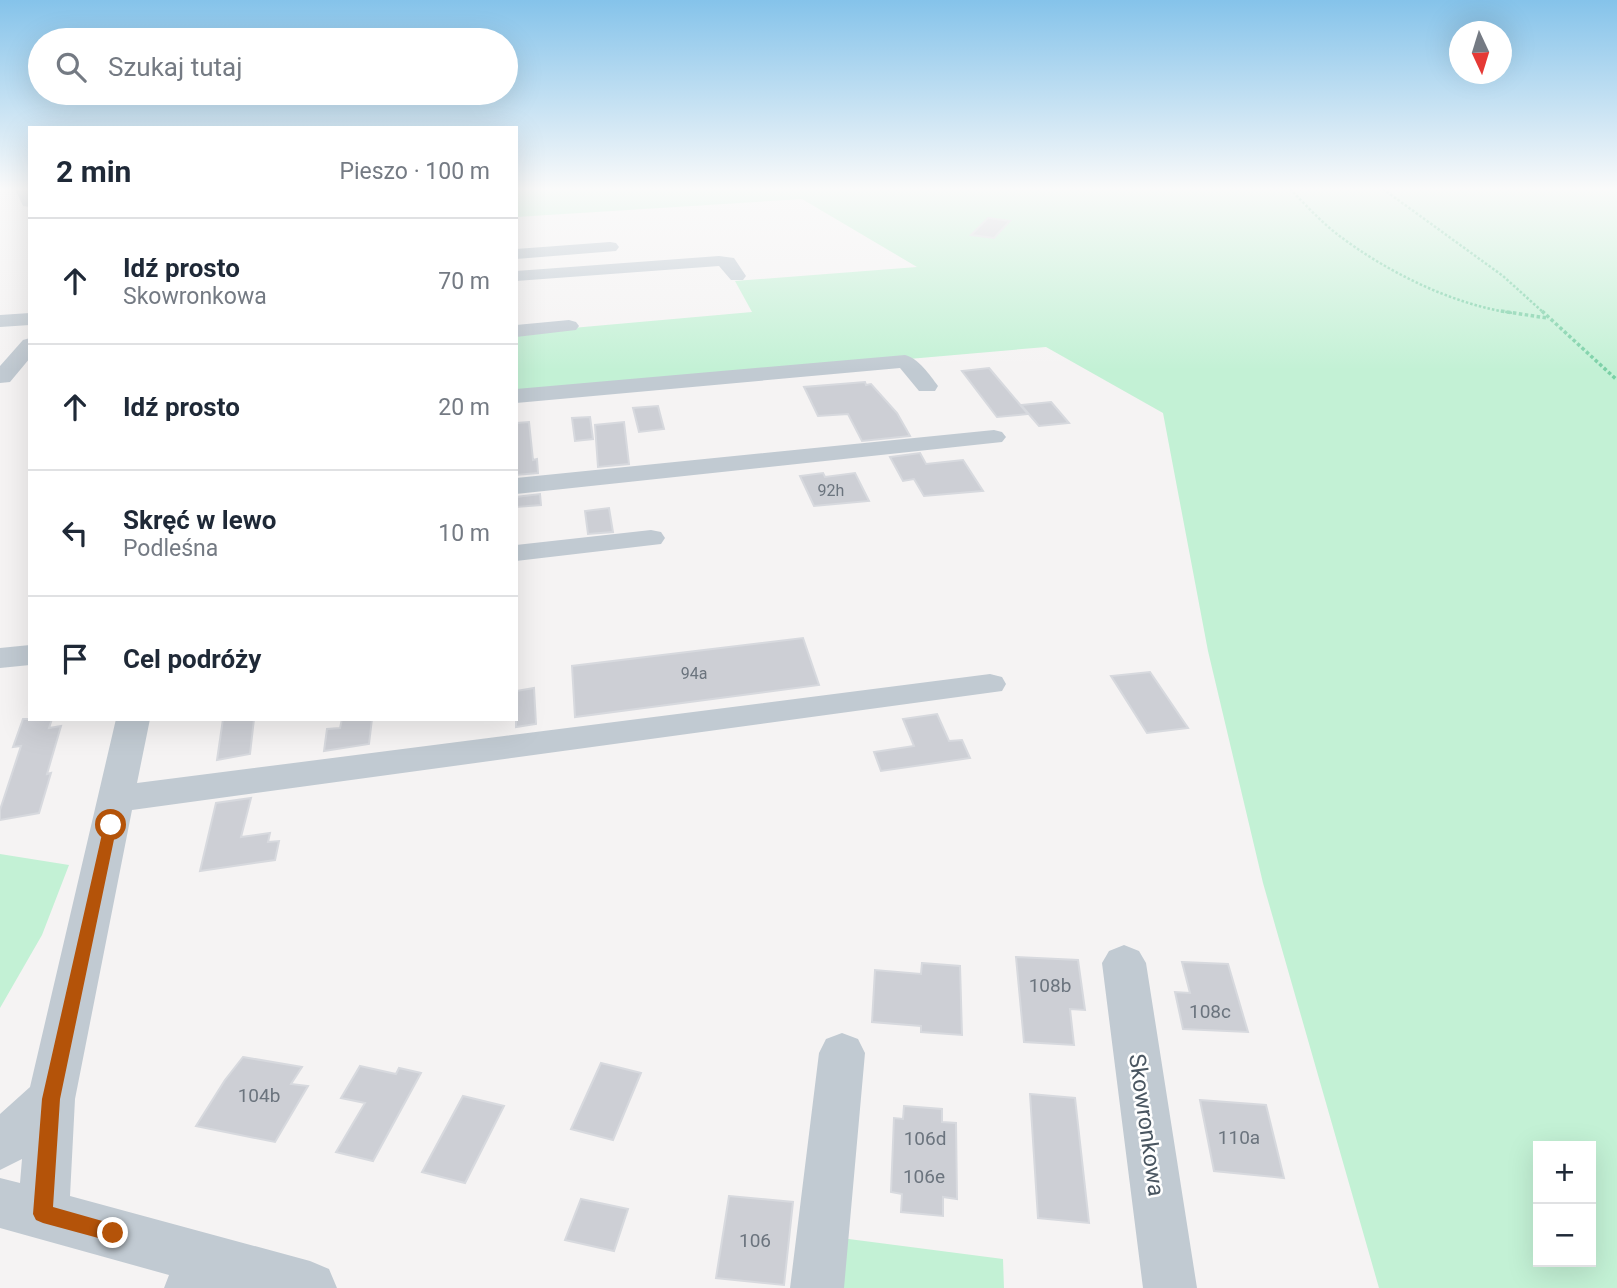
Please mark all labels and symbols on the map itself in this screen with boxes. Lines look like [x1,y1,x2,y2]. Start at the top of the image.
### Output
north arrow [1449,21,1512,84]
house number: 92h [818,481,844,500]
house number: 94a [681,664,707,683]
route start [95,809,126,840]
house number: 108b [1029,974,1071,997]
house number: 108c [1189,1000,1231,1023]
street label: Skowronkowa [1123,1052,1170,1198]
house number: 104b [238,1084,280,1107]
house number: 110a [1218,1126,1260,1149]
house number: 106d [904,1127,946,1150]
house number: 106e [903,1165,945,1188]
route end [97,1217,128,1248]
house number: 106 [739,1229,771,1252]

